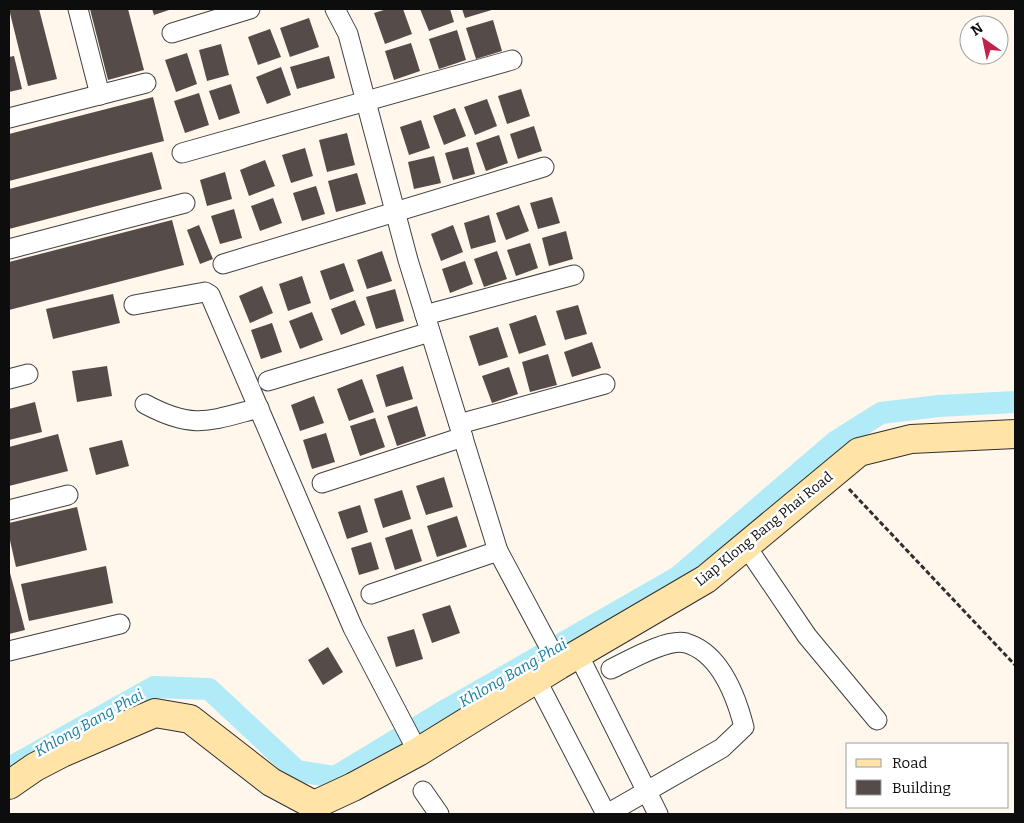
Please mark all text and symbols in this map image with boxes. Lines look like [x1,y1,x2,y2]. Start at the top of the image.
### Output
north arrow [959,15,1009,65]
text: N [968,19,987,40]
street label: Liap Klong Bang Phai Road [692,468,836,590]
water label: Khlong Bang Phai [456,635,570,711]
water label: Khlong Bang Phai [32,686,146,760]
legend [846,743,1009,808]
text: Road [892,754,927,772]
text: Building [892,779,951,797]

